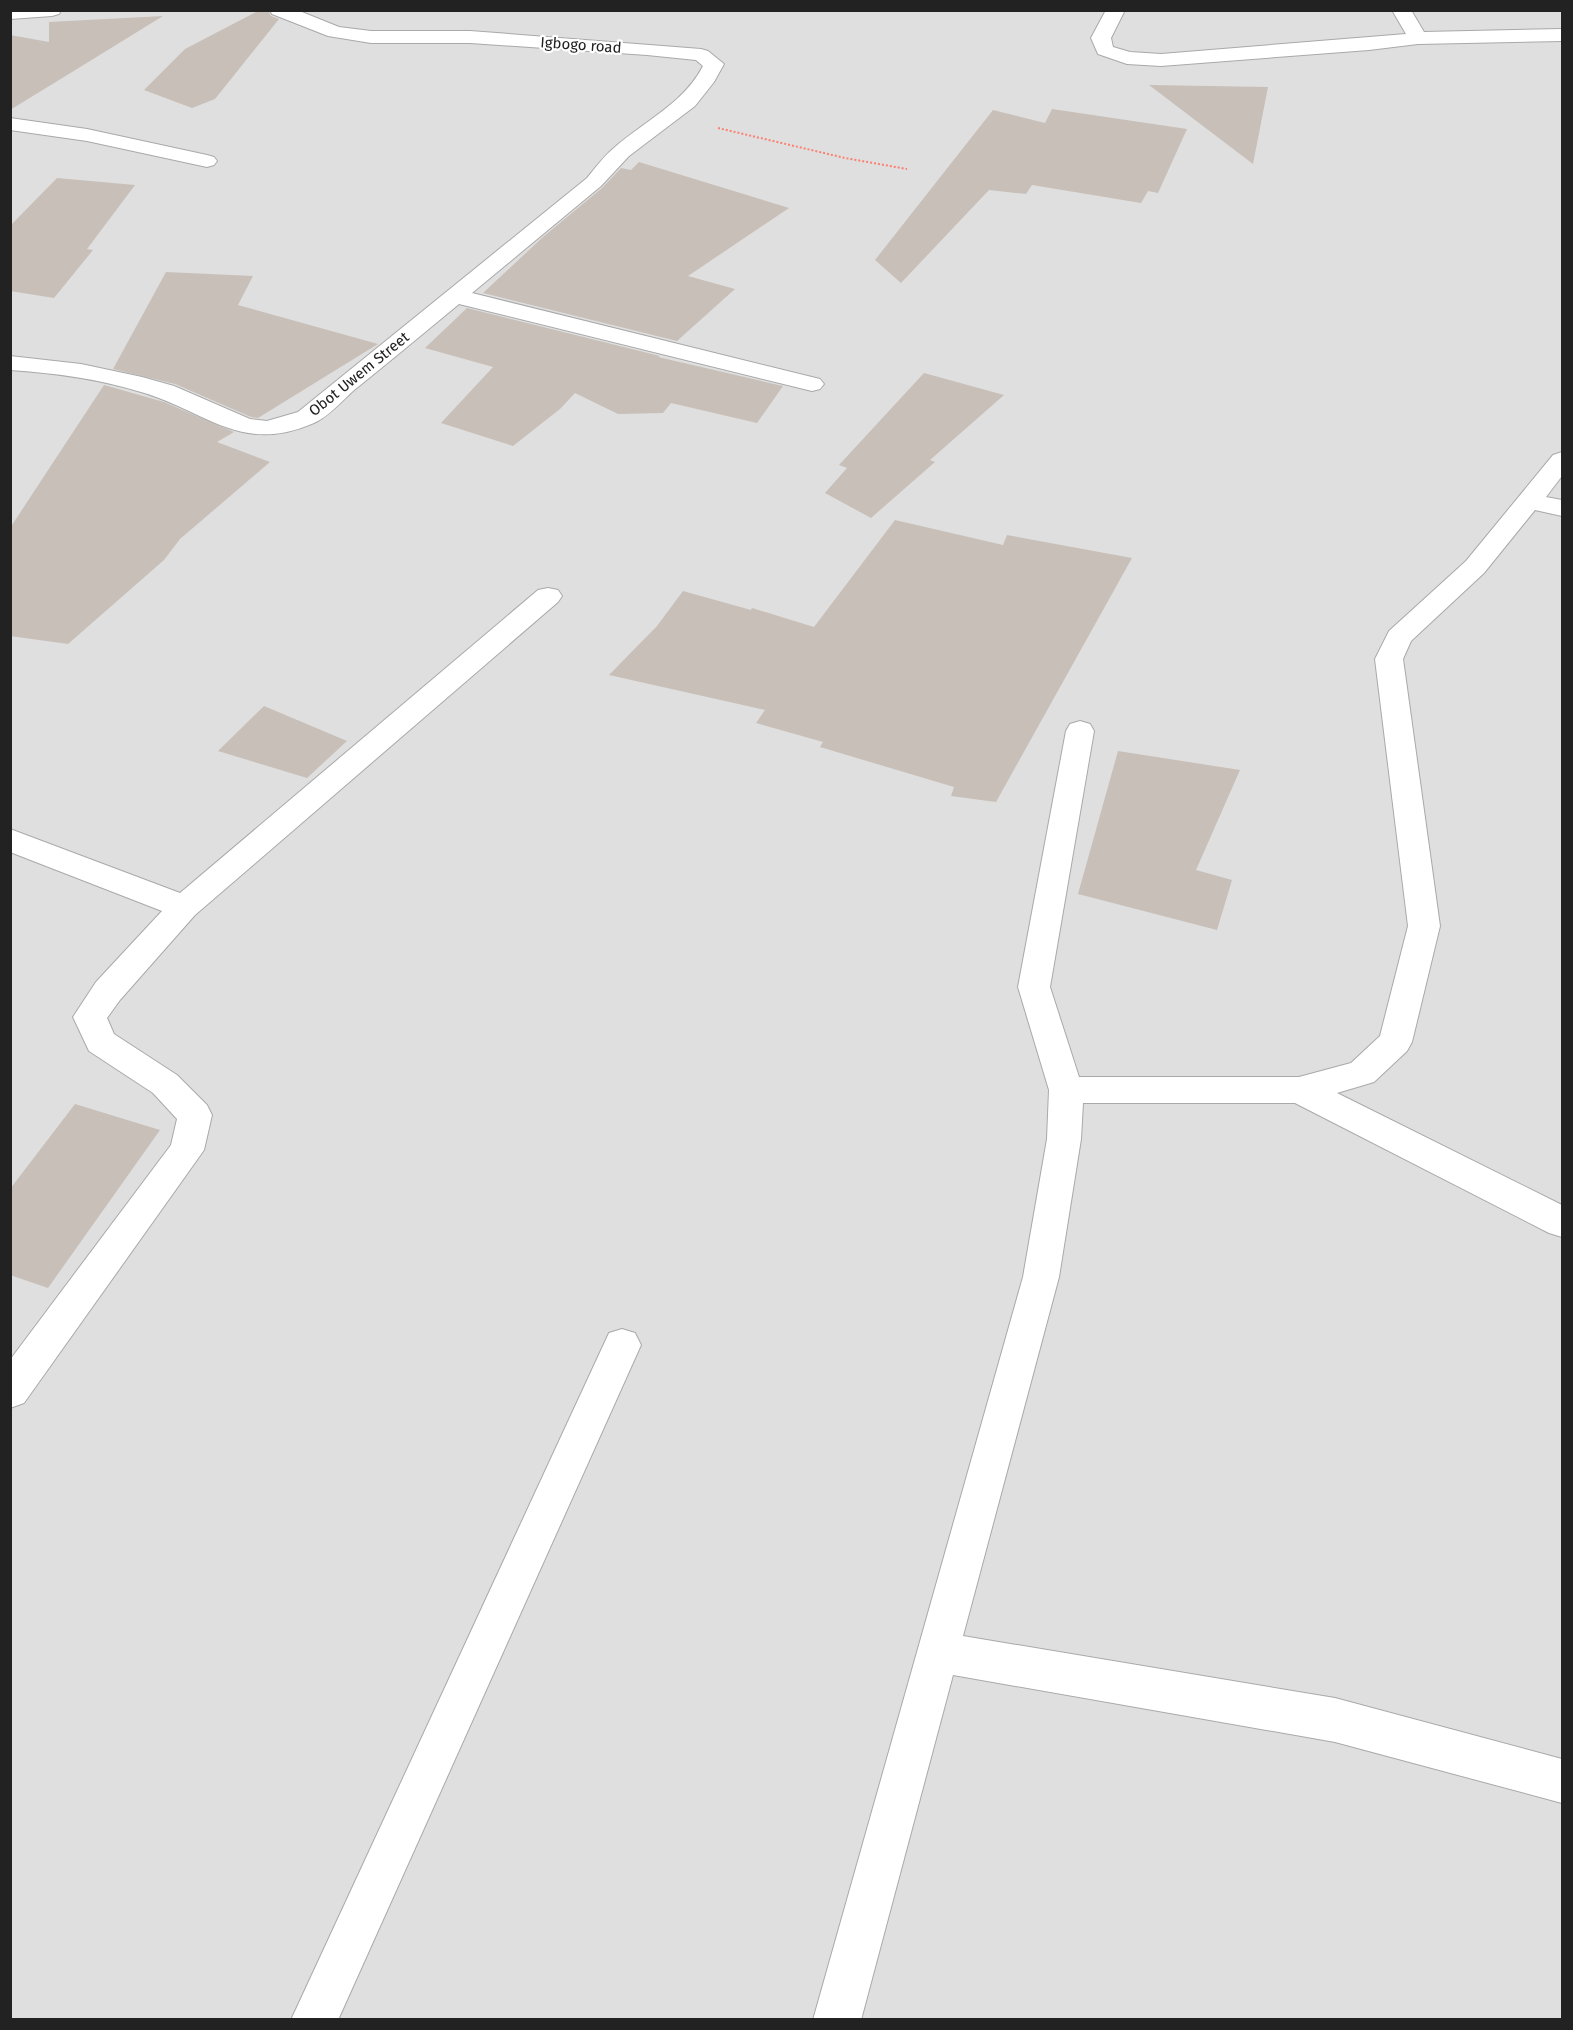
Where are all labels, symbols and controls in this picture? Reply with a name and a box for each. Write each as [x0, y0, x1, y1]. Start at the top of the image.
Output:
street label: Igbogo road [540, 33, 622, 57]
street label: Obot Uwem Street [305, 328, 413, 420]

